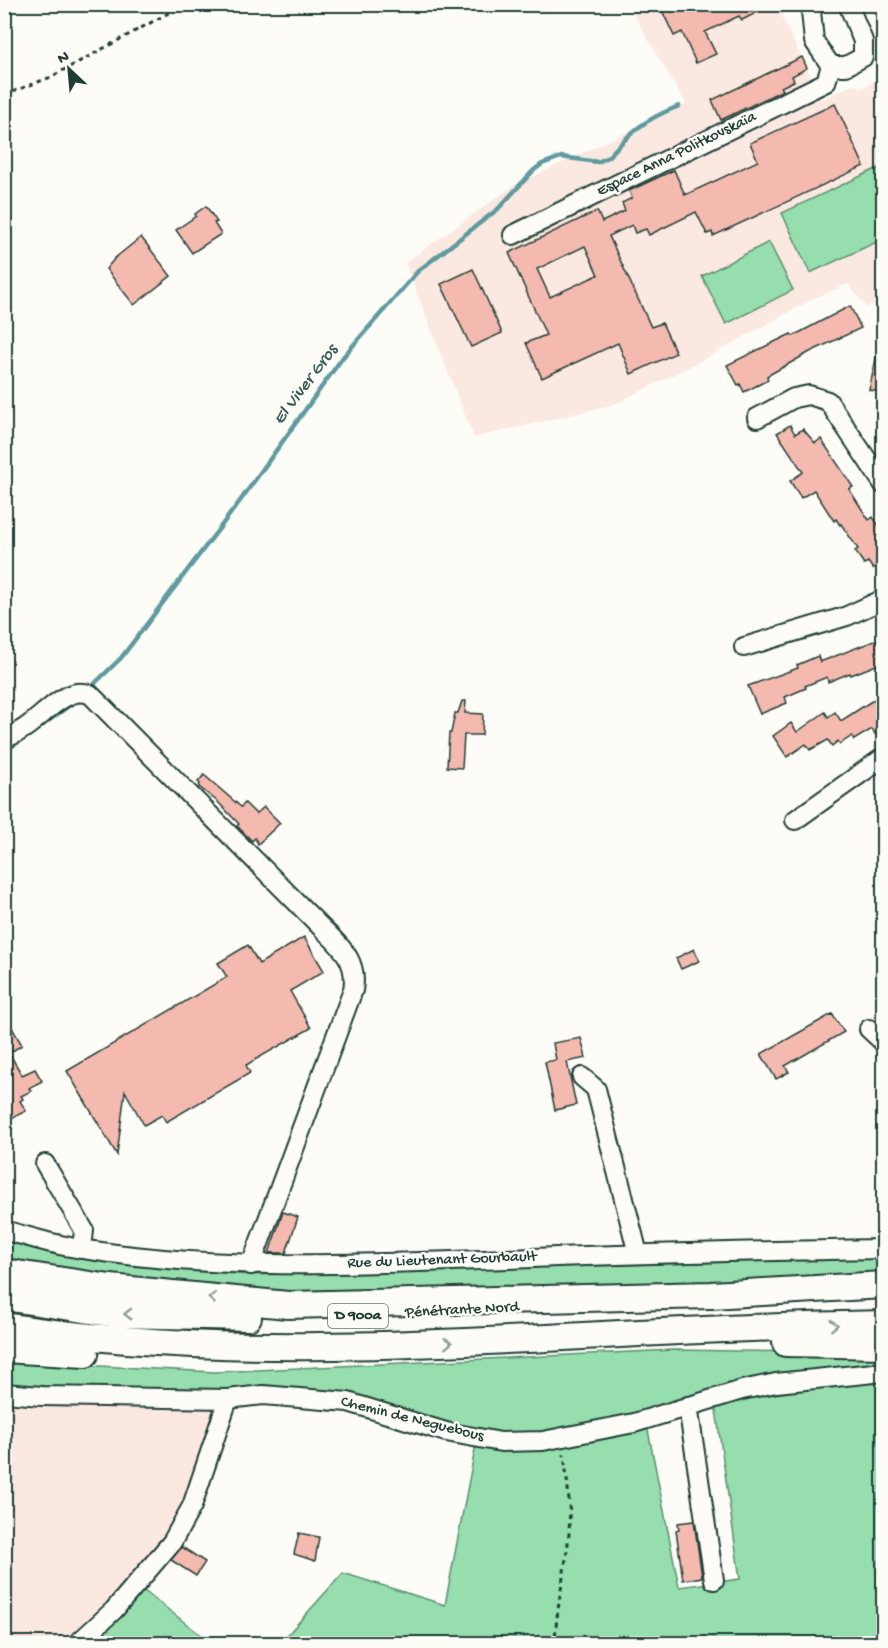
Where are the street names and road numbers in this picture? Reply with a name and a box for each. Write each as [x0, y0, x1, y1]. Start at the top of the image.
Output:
street label: Espace Anna Politkovskaïa [594, 108, 761, 202]
street label: Rue du Lieutenant Gourbault [347, 1248, 538, 1274]
street label: Pénétrante Nord [404, 1298, 521, 1324]
road number: D 900a [328, 1304, 388, 1328]
street label: Chemin de Neguebous [338, 1393, 487, 1447]

